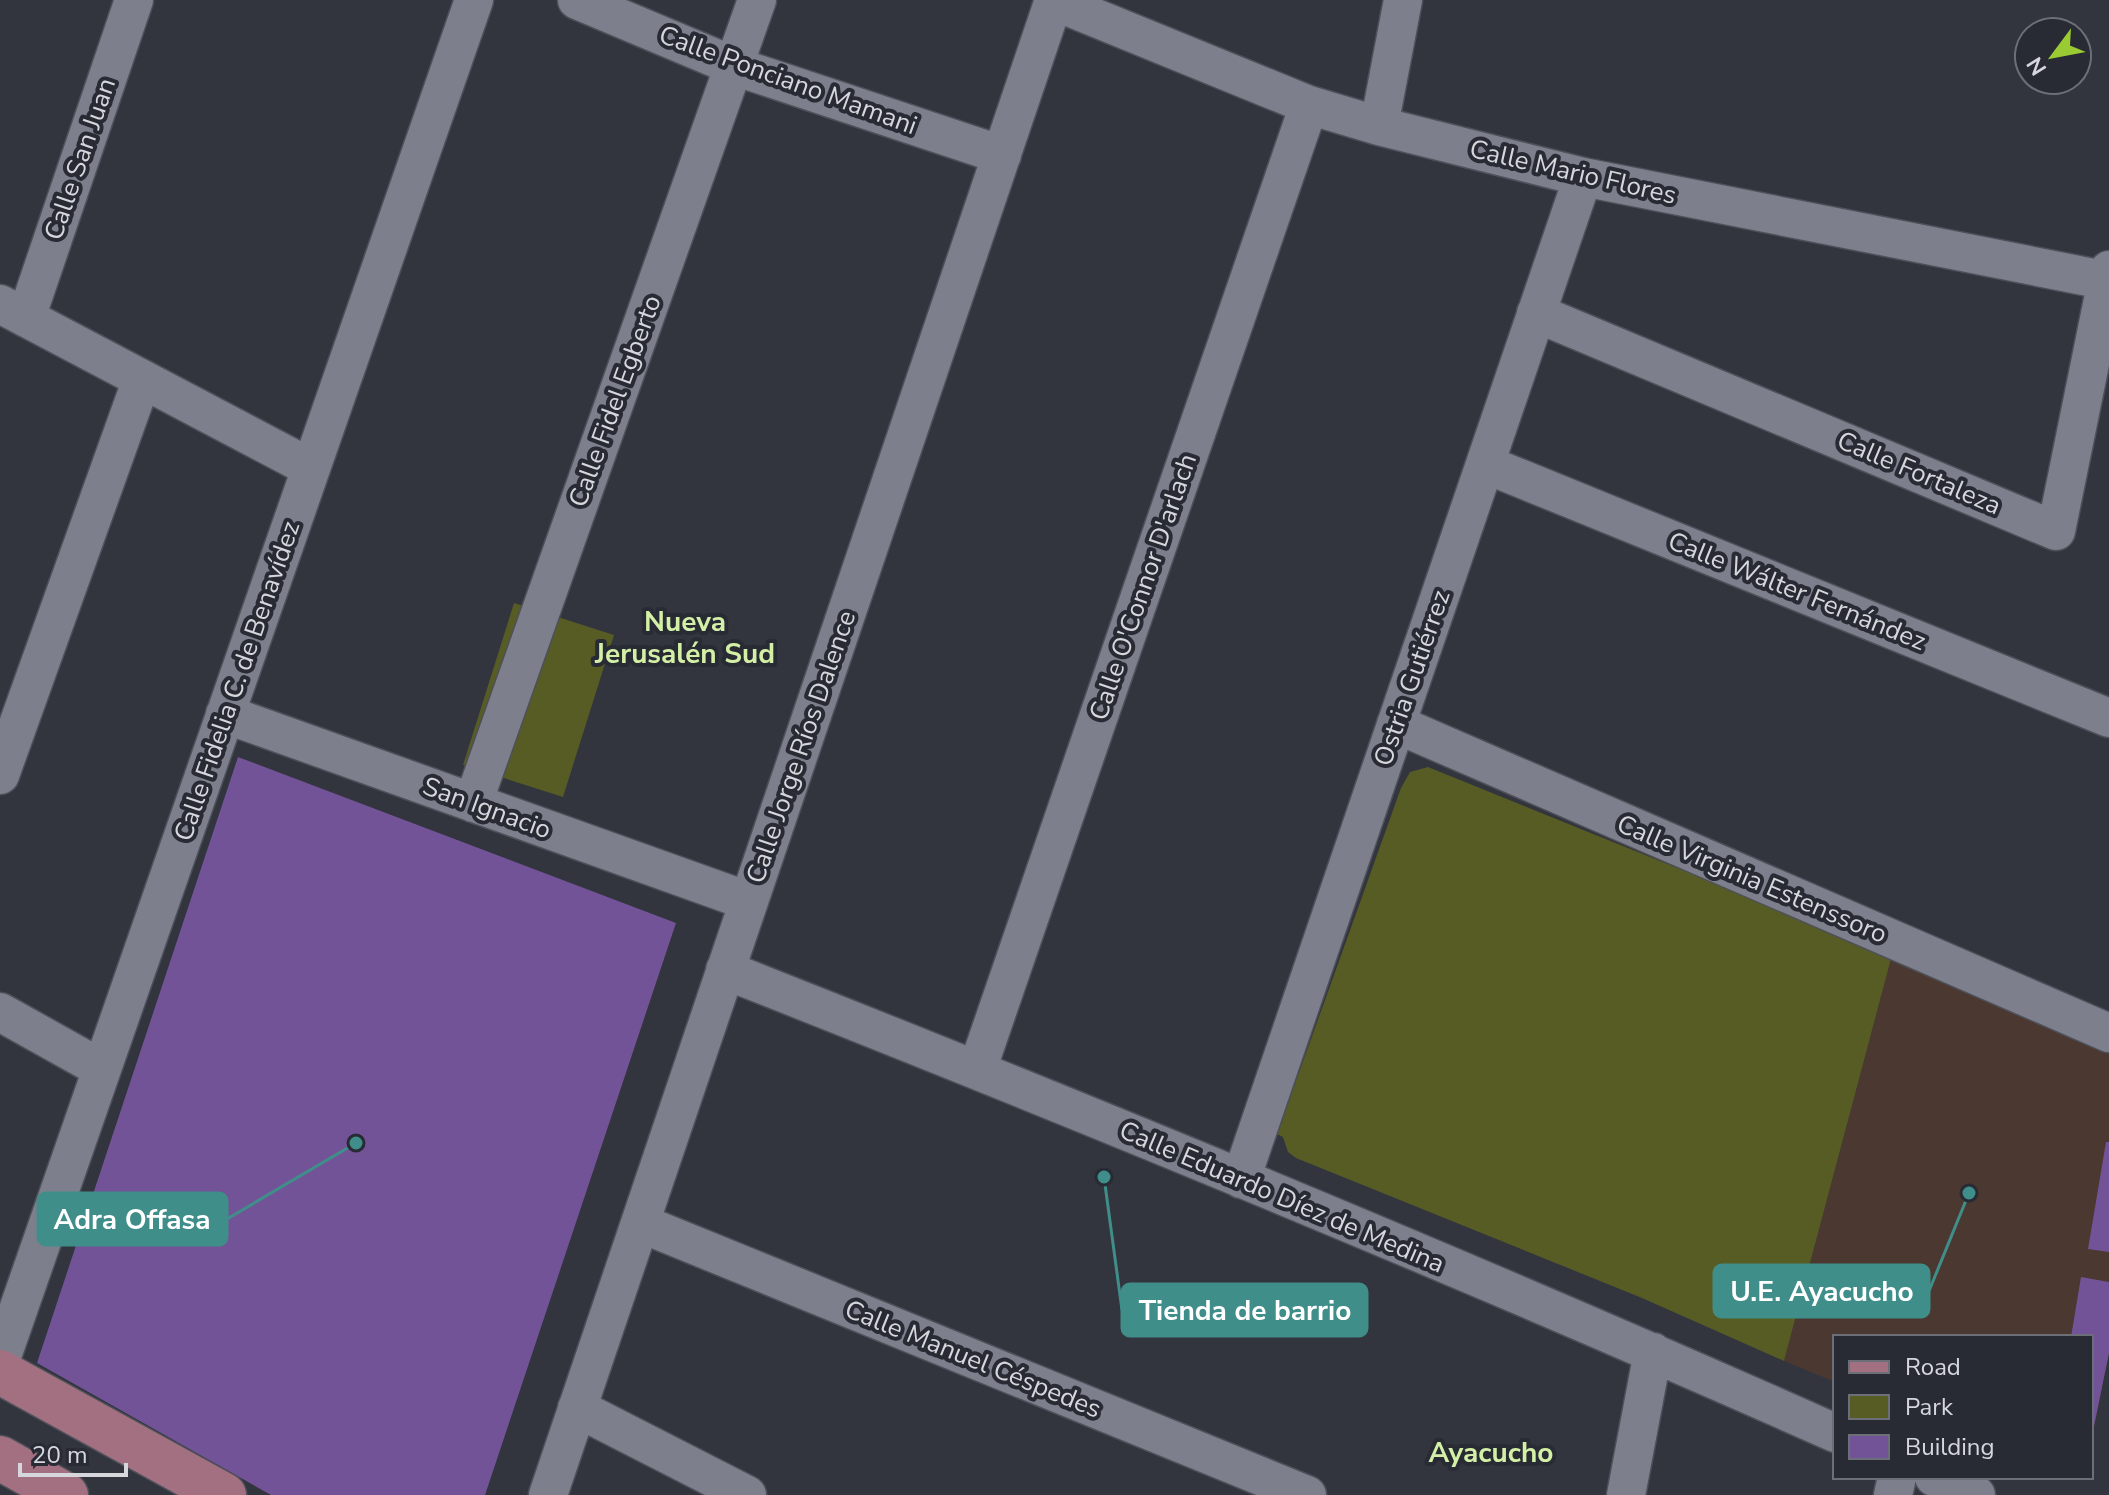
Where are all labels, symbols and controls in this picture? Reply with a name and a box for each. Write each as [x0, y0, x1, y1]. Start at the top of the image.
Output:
north arrow [2013, 16, 2093, 96]
street label: Calle Ponciano Mamani [654, 17, 922, 143]
text: N [2020, 51, 2054, 81]
street label: Calle San Juan [36, 73, 124, 245]
street label: Calle Mario Flores [1466, 131, 1680, 213]
street label: Calle Fidel Egberto [560, 290, 670, 512]
street label: Calle Fortaleza [1832, 423, 2006, 523]
street label: Calle O'Connor D'arlach [1081, 449, 1205, 725]
street label: Calle Fidelia C. de Benavídez [166, 516, 308, 846]
street label: Calle Wálter Fernández [1663, 523, 1931, 659]
street label: Ostria Gutiérrez [1366, 585, 1458, 771]
district label: Nueva Jerusalén Sud [594, 603, 775, 673]
street label: Calle Jorge Ríos Dalence [738, 606, 864, 888]
street label: San Ignacio [418, 769, 556, 847]
street label: Calle Virginia Estenssoro [1612, 806, 1892, 952]
street label: Calle Eduardo Díez de Medina [1114, 1113, 1450, 1281]
callout: Adra Offasa [38, 1193, 227, 1245]
text: Adra Offasa [53, 1201, 211, 1239]
callout: U.E. Ayacucho [1714, 1265, 1929, 1317]
text: U.E. Ayacucho [1730, 1273, 1914, 1311]
callout: Tienda de barrio [1122, 1284, 1367, 1336]
street label: Calle Manuel Céspedes [840, 1292, 1106, 1426]
text: Tienda de barrio [1139, 1292, 1351, 1330]
legend [1833, 1335, 2093, 1479]
text: Road [1905, 1351, 1961, 1383]
text: Park [1905, 1391, 1954, 1423]
scale bar [20, 1427, 126, 1477]
text: Building [1905, 1431, 1995, 1463]
district label: Ayacucho [1429, 1434, 1553, 1472]
text: 20 m [32, 1439, 88, 1471]

